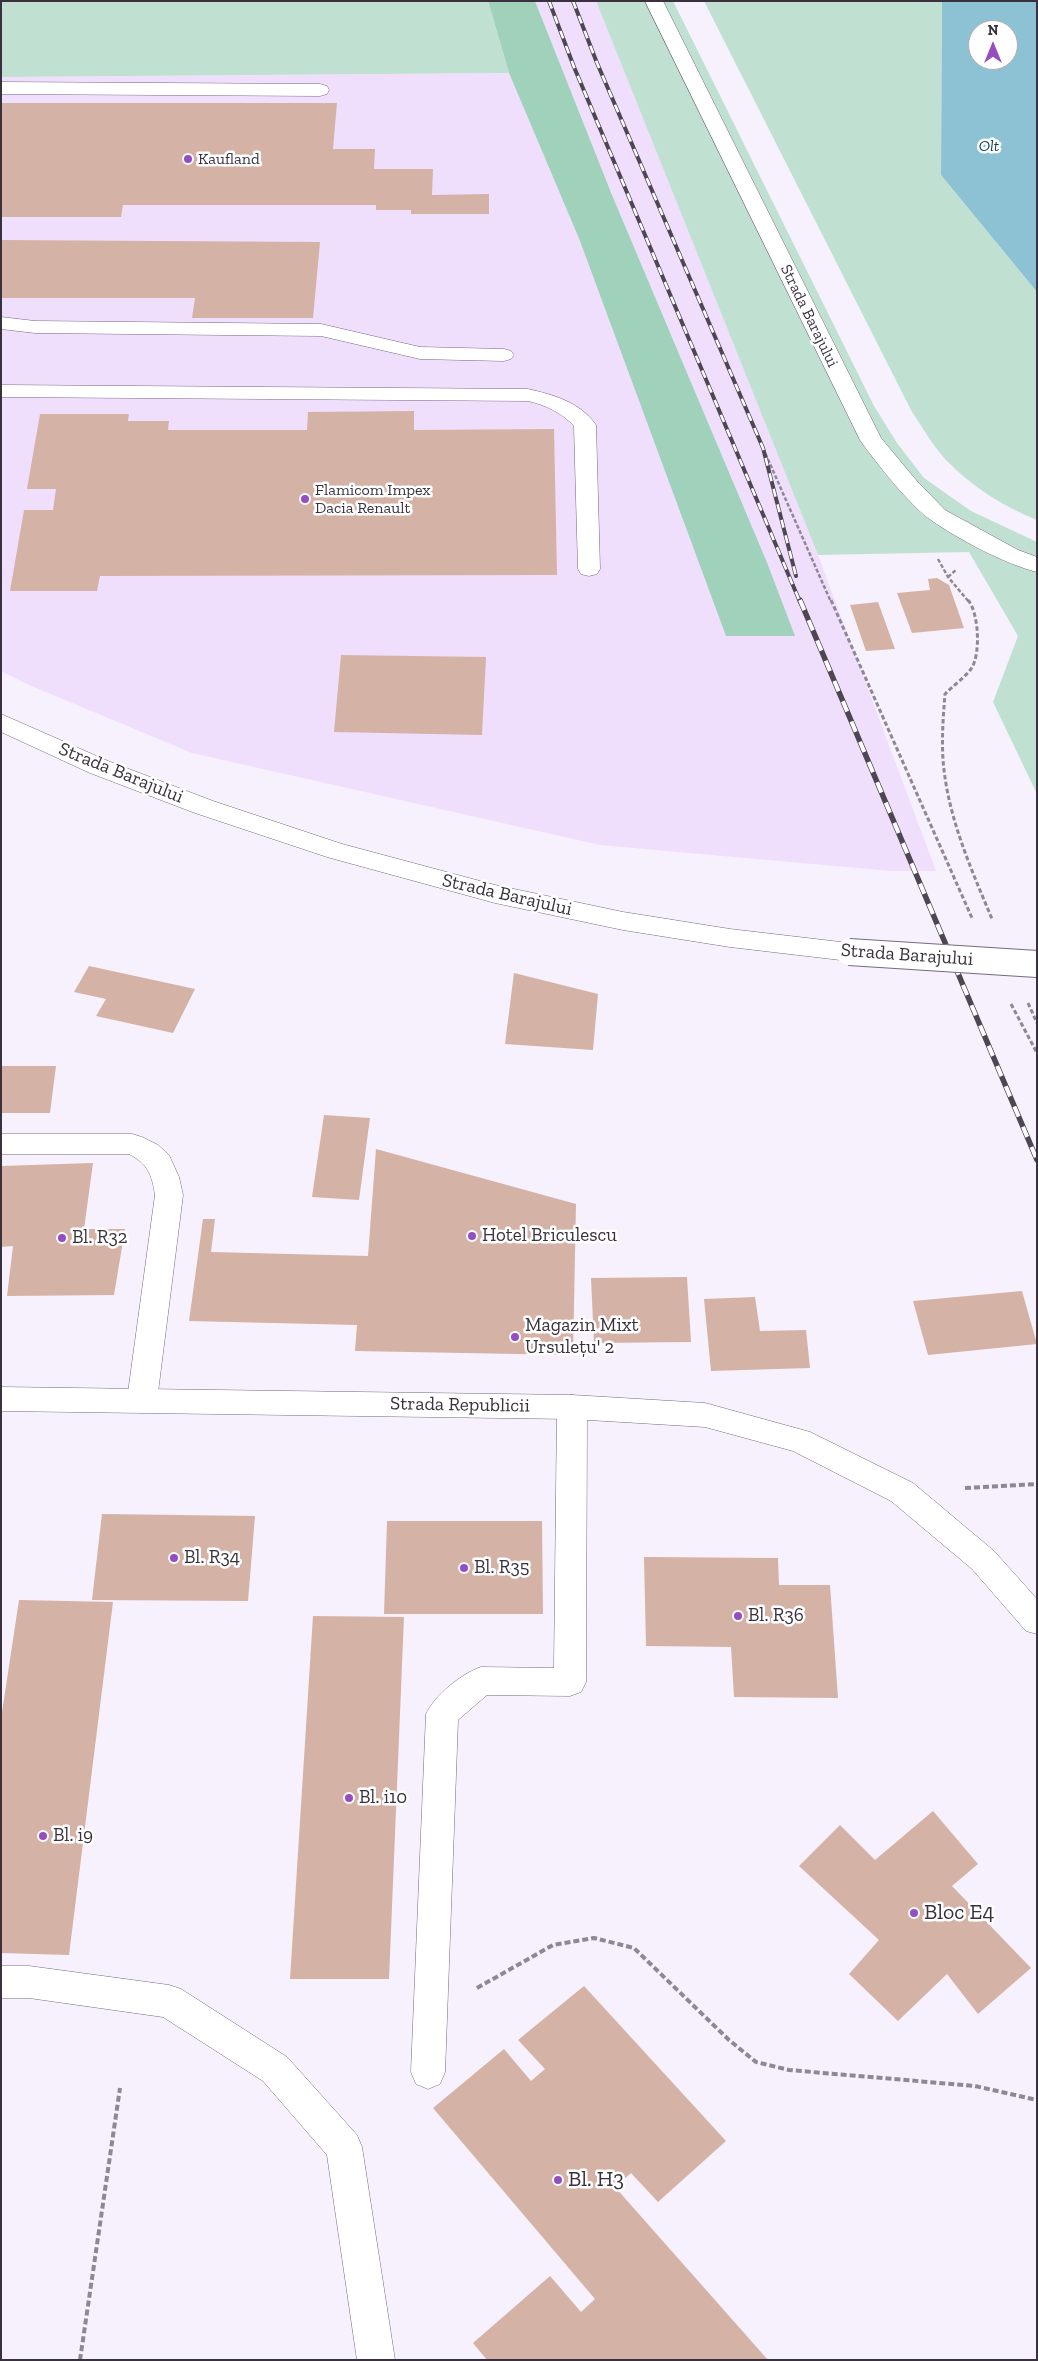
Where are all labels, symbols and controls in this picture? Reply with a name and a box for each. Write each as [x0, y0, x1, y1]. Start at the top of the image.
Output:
north arrow [968, 20, 1018, 70]
text: N [988, 22, 998, 39]
water label: Olt [979, 136, 999, 156]
place label: Kaufland [198, 149, 260, 169]
marker: Kaufland [182, 153, 194, 165]
street label: Strada Barajului [776, 262, 842, 370]
place label: Flamicom Impex Dacia Renault [315, 480, 431, 518]
marker: Flamicom Impex Dacia Renault [299, 493, 311, 505]
street label: Strada Barajului [55, 738, 187, 808]
street label: Strada Barajului [440, 869, 574, 921]
street label: Strada Barajului [840, 939, 974, 971]
place label: Hotel Briculescu [482, 1225, 617, 1247]
place label: Bl. R32 [72, 1227, 128, 1249]
marker: Hotel Briculescu [466, 1230, 478, 1242]
marker: Bl. R32 [56, 1232, 68, 1244]
place label: Magazin Mixt Ursulețu' 2 [525, 1315, 639, 1359]
marker: Magazin Mixt Ursulețu' 2 [509, 1331, 521, 1343]
street label: Strada Republicii [390, 1392, 530, 1418]
place label: Bl. R34 [184, 1547, 240, 1569]
marker: Bl. R34 [168, 1552, 180, 1564]
place label: Bl. R35 [474, 1557, 529, 1579]
marker: Bl. R35 [458, 1562, 470, 1574]
place label: Bl. R36 [748, 1605, 804, 1627]
marker: Bl. R36 [732, 1610, 744, 1622]
place label: Bl. i10 [359, 1787, 407, 1809]
marker: Bl. i10 [343, 1792, 355, 1804]
place label: Bl. i9 [53, 1825, 93, 1847]
marker: Bl. i9 [37, 1830, 49, 1842]
place label: Bloc E4 [924, 1900, 994, 1926]
marker: Bloc E4 [908, 1907, 920, 1919]
place label: Bl. H3 [568, 2167, 624, 2193]
marker: Bl. H3 [552, 2174, 564, 2186]

